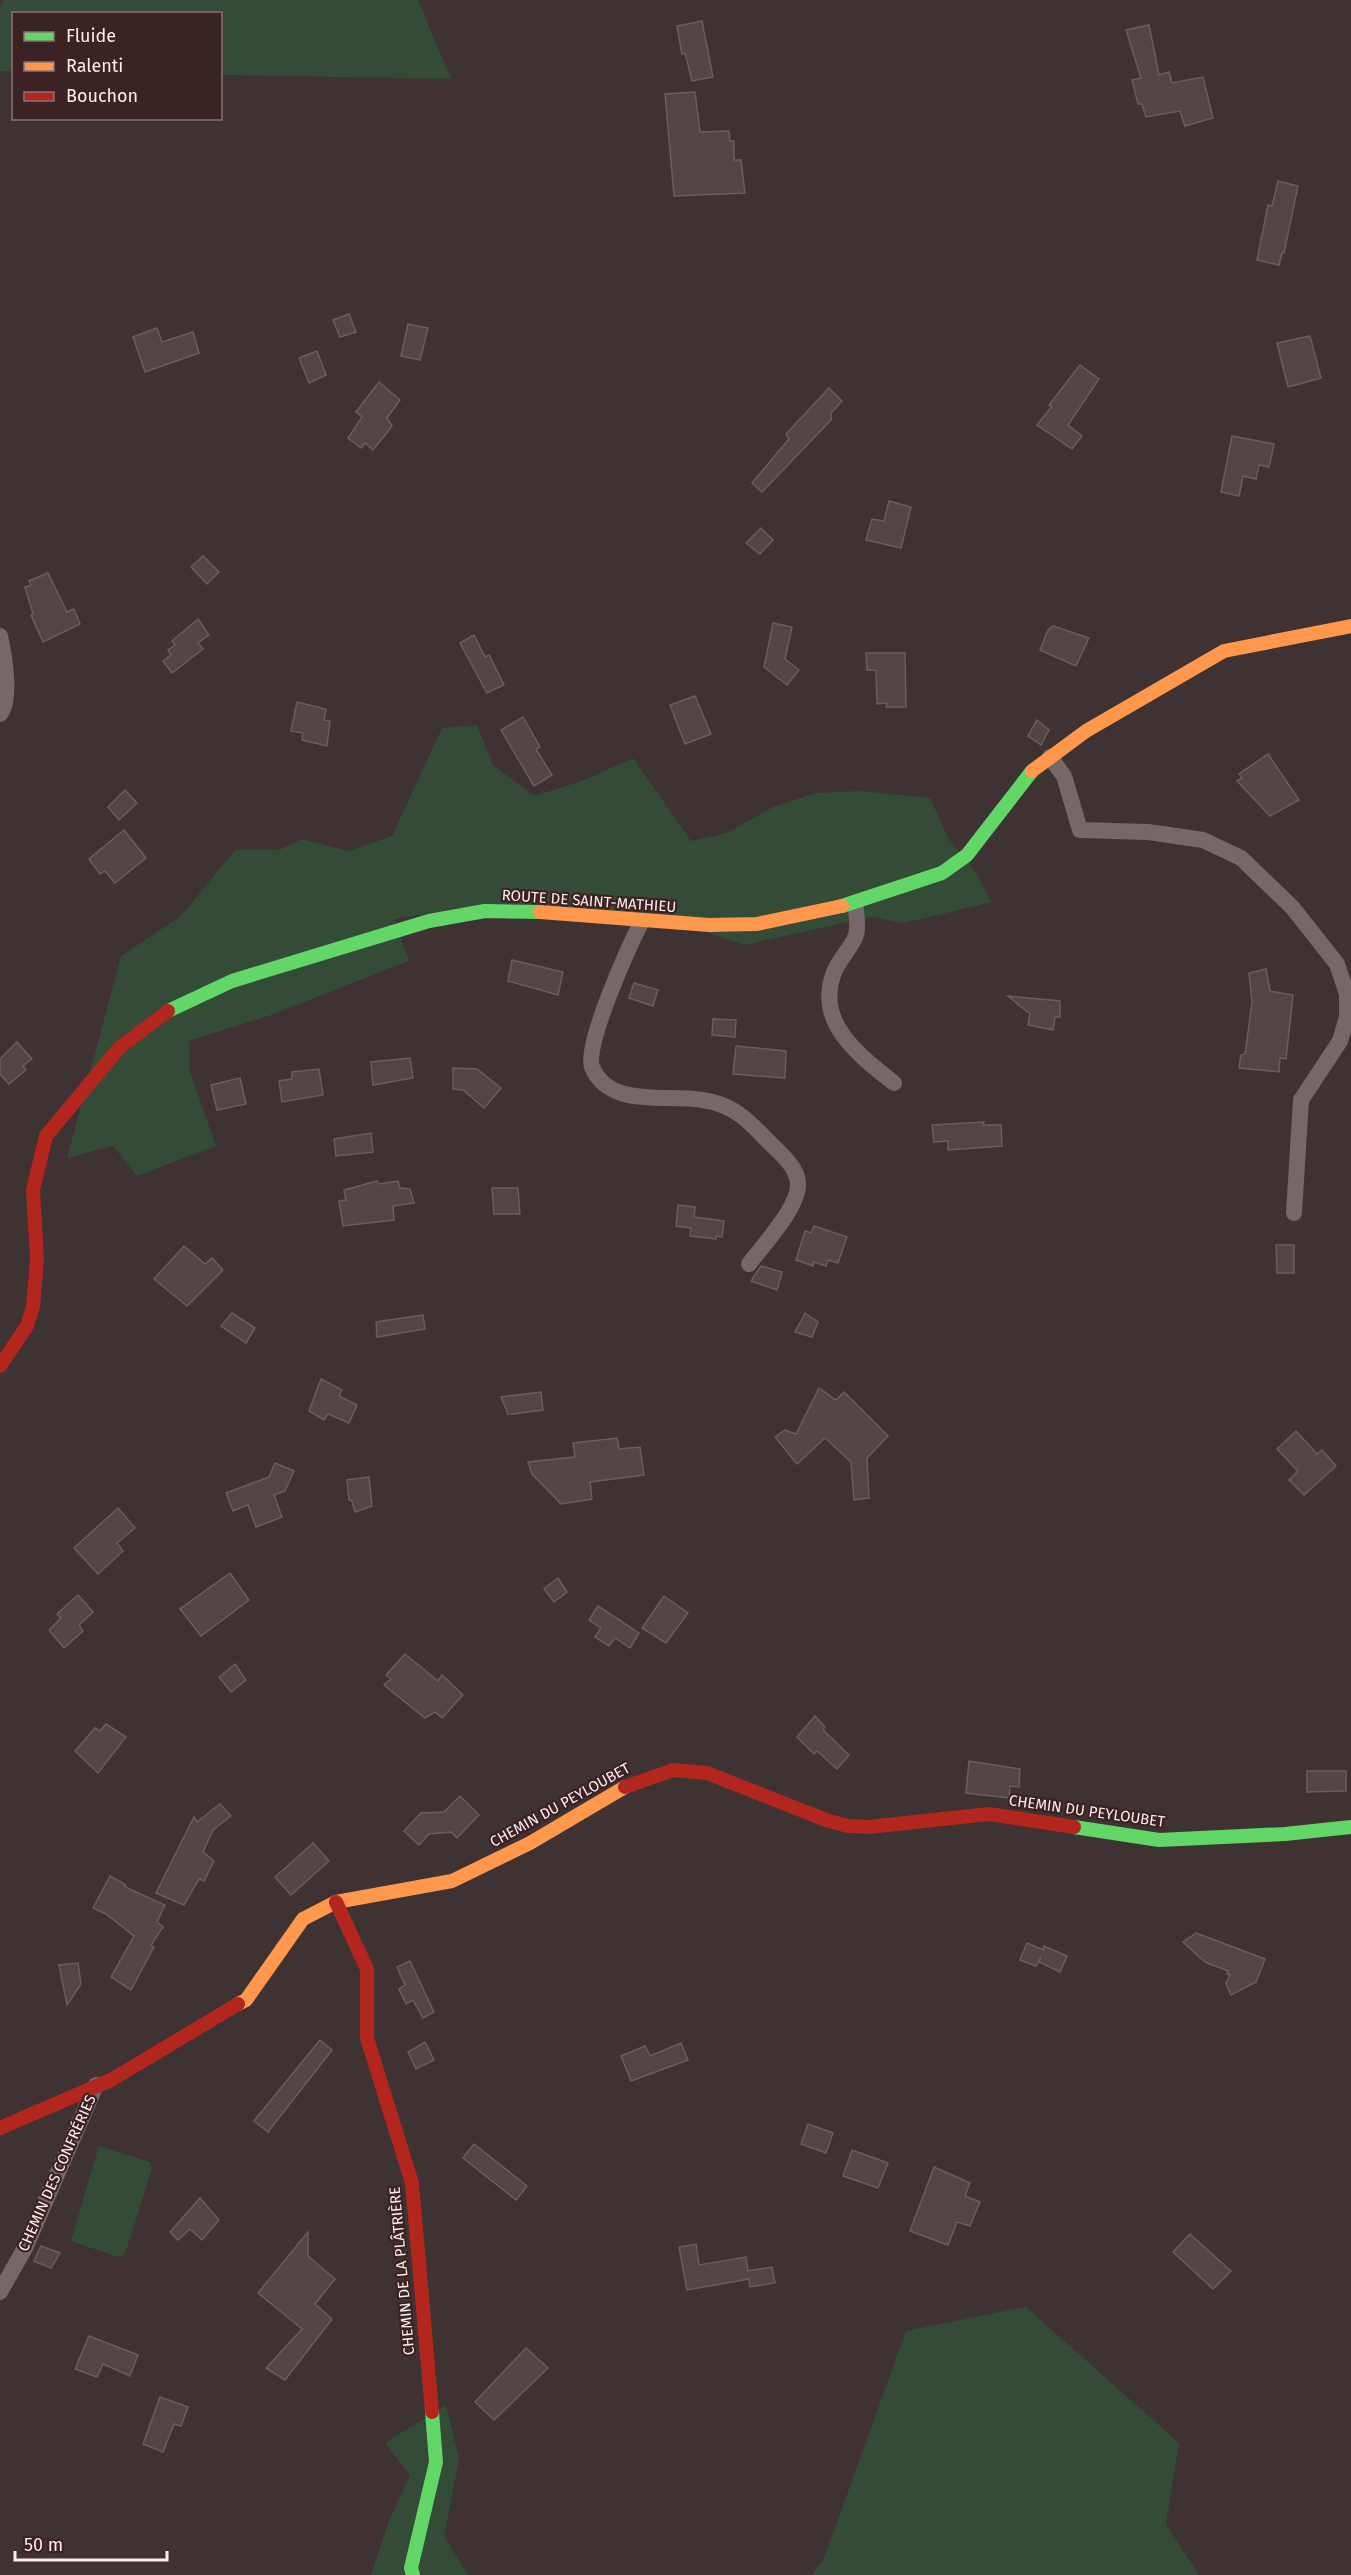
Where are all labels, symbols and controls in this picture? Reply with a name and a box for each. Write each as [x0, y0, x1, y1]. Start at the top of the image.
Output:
legend [12, 12, 222, 120]
text: Fluide [66, 25, 116, 47]
text: Ralenti [66, 55, 123, 77]
text: Bouchon [66, 85, 138, 107]
street label: ROUTE DE SAINT-MATHIEU [501, 886, 677, 916]
street label: CHEMIN DU PEYLOUBET [487, 1759, 633, 1851]
street label: CHEMIN DU PEYLOUBET [1008, 1791, 1166, 1831]
street label: CHEMIN DES CONFRÉRIES [14, 2092, 100, 2254]
street label: CHEMIN DE LA PLÂTRIÈRE [386, 2186, 418, 2356]
scale bar [15, 2524, 166, 2562]
text: 50 m [24, 2534, 63, 2556]

